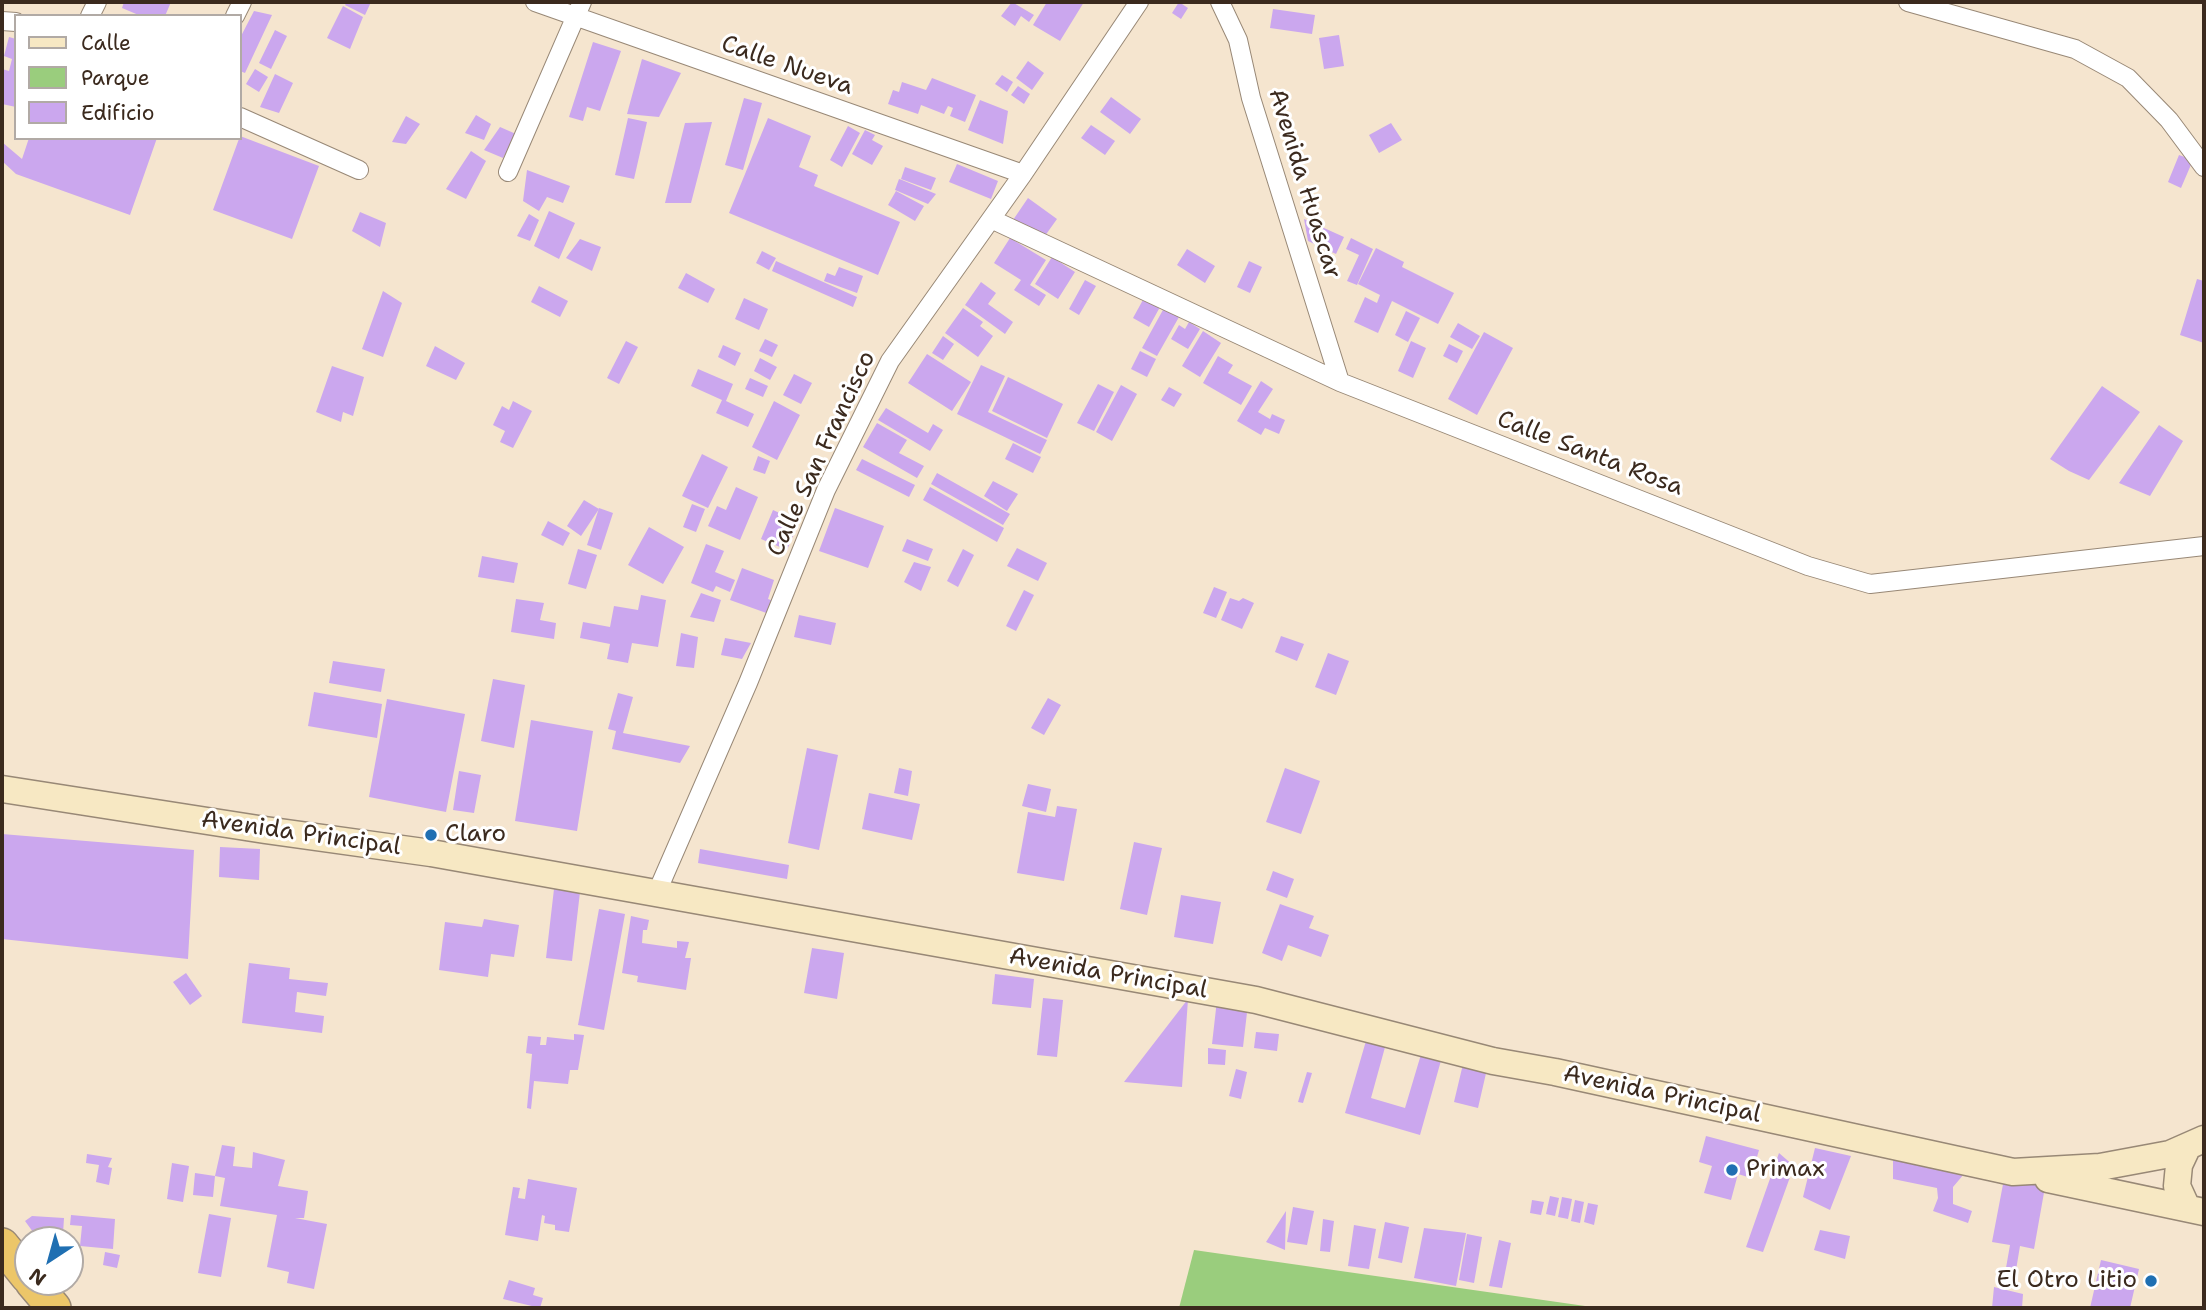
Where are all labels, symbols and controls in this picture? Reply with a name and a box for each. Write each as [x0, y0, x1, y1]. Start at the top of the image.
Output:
legend [14, 14, 242, 140]
text: Calle [81, 29, 131, 57]
street label: Calle Nueva [717, 30, 857, 102]
text: Parque [81, 64, 150, 92]
street label: Avenida Huascar [1261, 85, 1347, 283]
text: Edificio [81, 99, 154, 127]
street label: Calle San Francisco [762, 347, 882, 561]
street label: Calle Santa Rosa [1493, 405, 1687, 503]
street label: Avenida Principal [199, 806, 403, 862]
place label: Claro [445, 821, 506, 849]
marker: Claro [423, 827, 439, 843]
street label: Avenida Principal [1007, 942, 1209, 1006]
street label: Avenida Principal [1561, 1060, 1763, 1130]
place label: Primax [1746, 1156, 1825, 1184]
marker: Primax [1724, 1162, 1740, 1178]
north arrow [14, 1226, 84, 1296]
text: N [24, 1262, 51, 1291]
place label: El Otro Litio [1997, 1267, 2137, 1295]
marker: El Otro Litio [2143, 1273, 2159, 1289]

